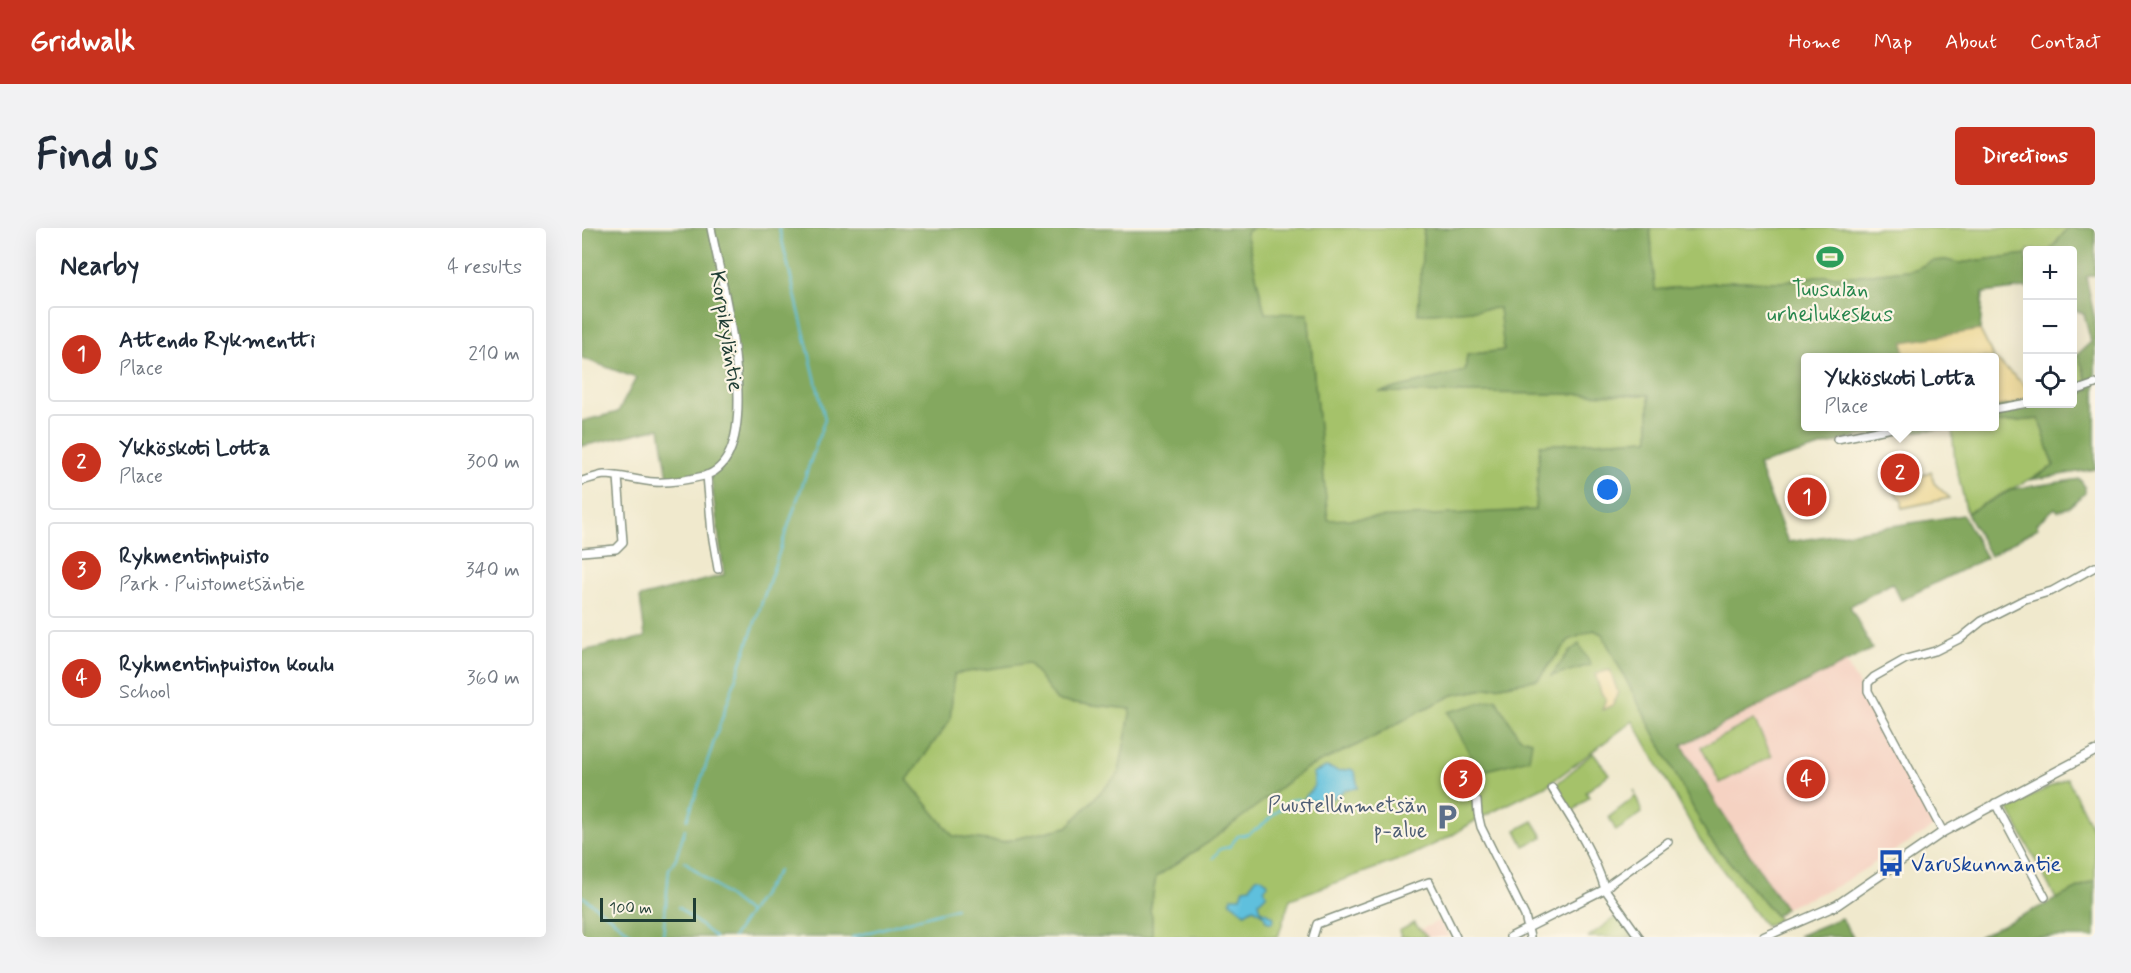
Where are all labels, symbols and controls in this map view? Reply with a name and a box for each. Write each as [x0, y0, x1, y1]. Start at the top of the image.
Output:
text: Gridwalk [30, 24, 135, 61]
text: Home [1789, 28, 1841, 56]
text: Map [1874, 28, 1912, 56]
text: About [1945, 28, 1997, 56]
text: Contact [2030, 28, 2101, 56]
button: Directions [1955, 127, 2095, 185]
text: Find us [36, 129, 158, 184]
sports icon: Tuusulan urheilukeskus [1815, 242, 1845, 272]
map controls [2023, 246, 2077, 408]
button: + [2023, 246, 2077, 300]
text: Nearby [60, 250, 139, 284]
text: 4 results [447, 254, 522, 281]
street label: Korpikyläntie [703, 269, 749, 394]
place label: Tuusulan urheilukeskus [1767, 276, 1893, 329]
button: − [2023, 300, 2077, 354]
text: Attendo Rykmentti [119, 327, 315, 355]
text: 1 [77, 341, 86, 368]
text: 210 m [468, 341, 520, 368]
popup [1801, 353, 1999, 431]
button: locate [2023, 354, 2077, 408]
text: Place [119, 355, 163, 382]
text: Ykköskoti Lotta [1824, 365, 1976, 393]
text: Place [1824, 393, 1868, 420]
text: Ykköskoti Lotta [119, 435, 270, 463]
text: 2 [77, 449, 86, 476]
text: 300 m [466, 449, 520, 476]
pin: 2 [1880, 450, 1920, 496]
text: Place [119, 463, 163, 490]
pin: 1 [1788, 474, 1826, 520]
your location [1593, 475, 1622, 504]
text: Rykmentinpuisto [119, 543, 269, 571]
text: 3 [77, 557, 86, 584]
text: 340 m [465, 557, 520, 584]
text: Park · Puistometsäntie [119, 571, 305, 598]
text: Rykmentinpuiston koulu [119, 651, 334, 679]
text: 4 [76, 665, 87, 692]
text: 360 m [467, 665, 520, 692]
text: School [119, 679, 171, 706]
pin: 3 [1444, 756, 1482, 802]
pin: 4 [1786, 756, 1826, 802]
place label: Puustellinmetsän p-alue [1268, 792, 1427, 845]
parking icon: Puustellinmetsän p-alue [1432, 802, 1462, 832]
bus stop icon: Varuskunnantie [1876, 848, 1906, 878]
place label: Varuskunnantie [1911, 851, 2061, 879]
scale bar [600, 895, 696, 922]
text: 100 m [609, 898, 652, 919]

